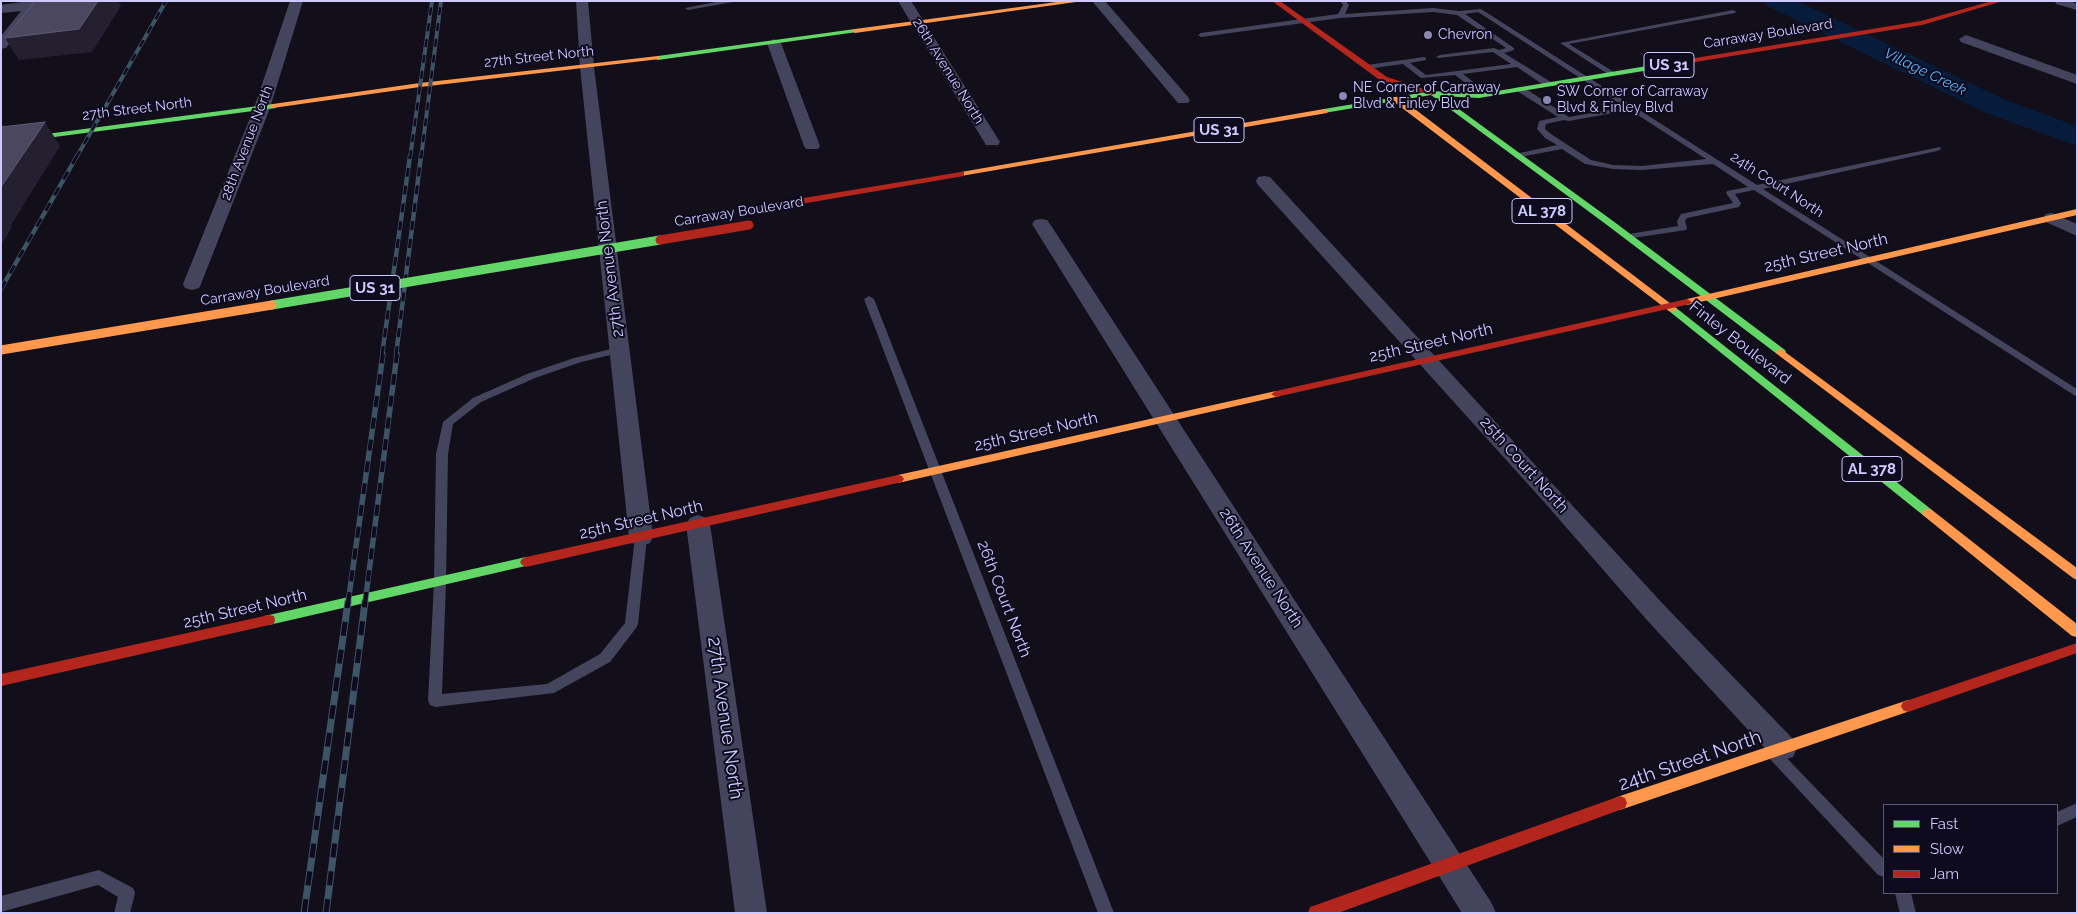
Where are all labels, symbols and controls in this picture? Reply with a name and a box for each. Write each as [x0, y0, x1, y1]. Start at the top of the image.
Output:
street label: 26th Avenue North [909, 15, 987, 127]
street label: Carraway Boulevard [1702, 16, 1834, 52]
place label: Chevron [1438, 27, 1492, 43]
marker: Chevron [1422, 29, 1434, 41]
street label: 27th Street North [483, 43, 595, 71]
water label: Village Creek [1881, 44, 1969, 100]
road number: US 31 [1644, 52, 1694, 78]
place label: NE Corner of Carraway Blvd & Finley Blvd [1353, 80, 1501, 112]
street label: 28th Avenue North [217, 83, 277, 203]
place label: SW Corner of Carraway Blvd & Finley Blvd [1557, 84, 1708, 116]
marker: NE Corner of Carraway Blvd & Finley Blvd [1337, 90, 1349, 102]
street label: 27th Street North [81, 94, 193, 124]
marker: SW Corner of Carraway Blvd & Finley Blvd [1541, 94, 1553, 106]
road number: US 31 [1194, 118, 1244, 142]
street label: 24th Court North [1727, 149, 1827, 221]
street label: Carraway Boulevard [673, 194, 805, 230]
road number: AL 378 [1512, 198, 1572, 224]
street label: 27th Avenue North [592, 199, 628, 339]
street label: 25th Street North [1762, 229, 1890, 277]
street label: Carraway Boulevard [199, 273, 331, 309]
road number: US 31 [350, 276, 400, 300]
street label: Finley Boulevard [1685, 297, 1795, 389]
street label: 25th Street North [1367, 319, 1495, 367]
street label: 25th Street North [972, 408, 1100, 456]
street label: 25th Court North [1476, 413, 1572, 517]
road number: AL 378 [1842, 456, 1902, 482]
street label: 25th Street North [577, 496, 705, 544]
street label: 26th Avenue North [1215, 504, 1307, 632]
street label: 26th Court North [973, 538, 1035, 660]
street label: 25th Street North [181, 585, 309, 633]
street label: 27th Avenue North [702, 635, 748, 801]
street label: 24th Street North [1615, 726, 1765, 796]
legend [1883, 804, 2058, 894]
text: Fast [1930, 815, 1958, 833]
text: Slow [1930, 840, 1964, 858]
text: Jam [1930, 865, 1959, 883]

